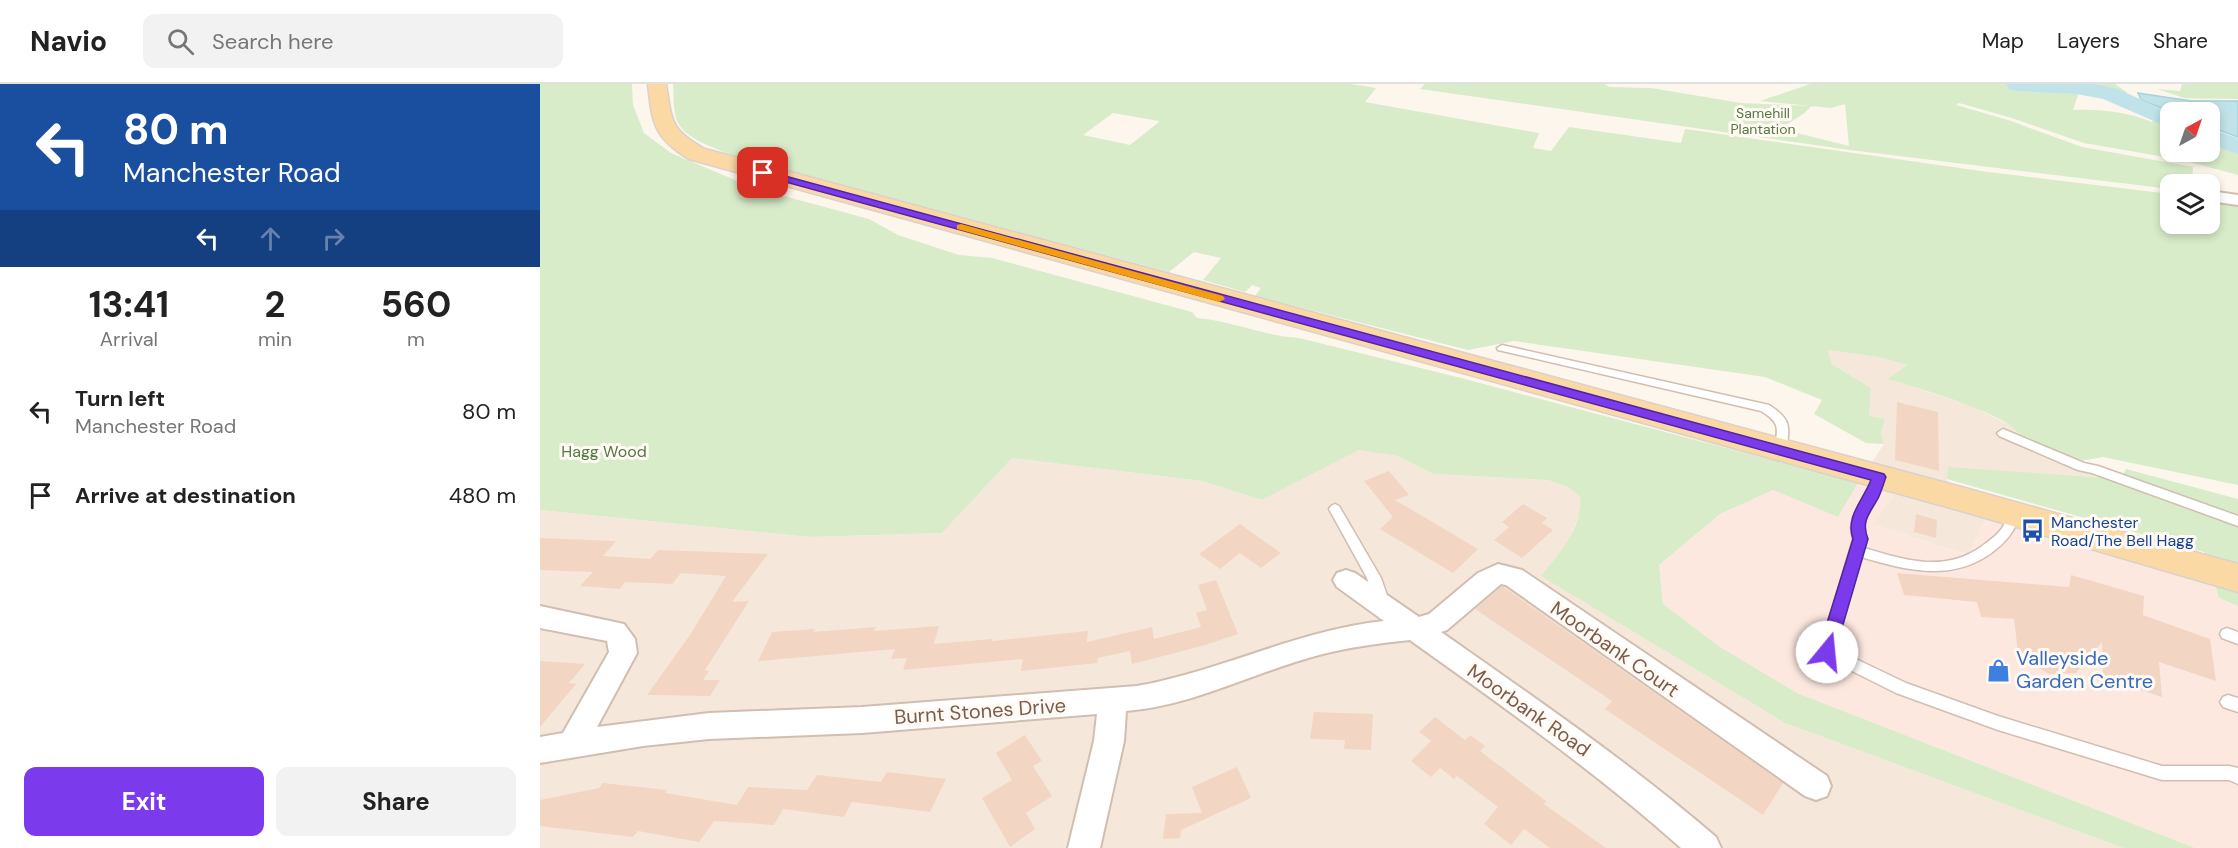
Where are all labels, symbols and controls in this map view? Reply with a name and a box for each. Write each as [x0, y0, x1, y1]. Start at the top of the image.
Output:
search box [143, 14, 563, 68]
text: Navio [30, 23, 107, 60]
icon: search [164, 25, 197, 58]
text: Search here [212, 27, 333, 56]
text: Map [1982, 27, 2024, 55]
text: Layers [2057, 27, 2120, 55]
text: Share [2153, 27, 2208, 55]
text: 80 m [123, 102, 229, 157]
north arrow [2160, 102, 2220, 162]
map controls [2160, 102, 2220, 234]
park label: Samehill Plantation [1731, 104, 1796, 138]
icon: left [24, 108, 102, 186]
pin [737, 147, 788, 198]
text: Manchester Road [123, 155, 341, 190]
icon: arrive [746, 156, 779, 189]
button: layers [2160, 174, 2220, 234]
icon: left [191, 222, 224, 255]
icon: ahead [254, 222, 287, 255]
icon: right [317, 222, 350, 255]
text: 13:41 [89, 281, 169, 328]
text: 2 [265, 281, 285, 328]
text: 560 [381, 281, 451, 328]
text: Arrival [100, 326, 158, 352]
text: min [258, 326, 292, 352]
text: m [407, 326, 425, 352]
text: Turn left [75, 384, 165, 413]
icon: left [24, 395, 57, 428]
text: 80 m [462, 397, 516, 426]
text: Manchester Road [75, 413, 236, 439]
park label: Hagg Wood [561, 441, 647, 462]
icon: arrive [24, 479, 57, 512]
text: Arrive at destination [75, 481, 296, 510]
text: 480 m [449, 481, 516, 510]
place label: Manchester Road/The Bell Hagg [2051, 512, 2194, 551]
bus stop icon: Manchester Road/The Bell Hagg [2020, 518, 2046, 544]
street label: Moorbank Court [1546, 595, 1684, 703]
position arrow [1795, 620, 1859, 684]
place label: Valleyside Garden Centre [2016, 645, 2153, 694]
shop icon: Valleyside Garden Centre [1985, 657, 2011, 683]
street label: Moorbank Road [1462, 658, 1596, 762]
street label: Burnt Stones Drive [893, 692, 1067, 730]
button: Exit [24, 767, 264, 836]
button: Share [276, 767, 516, 836]

